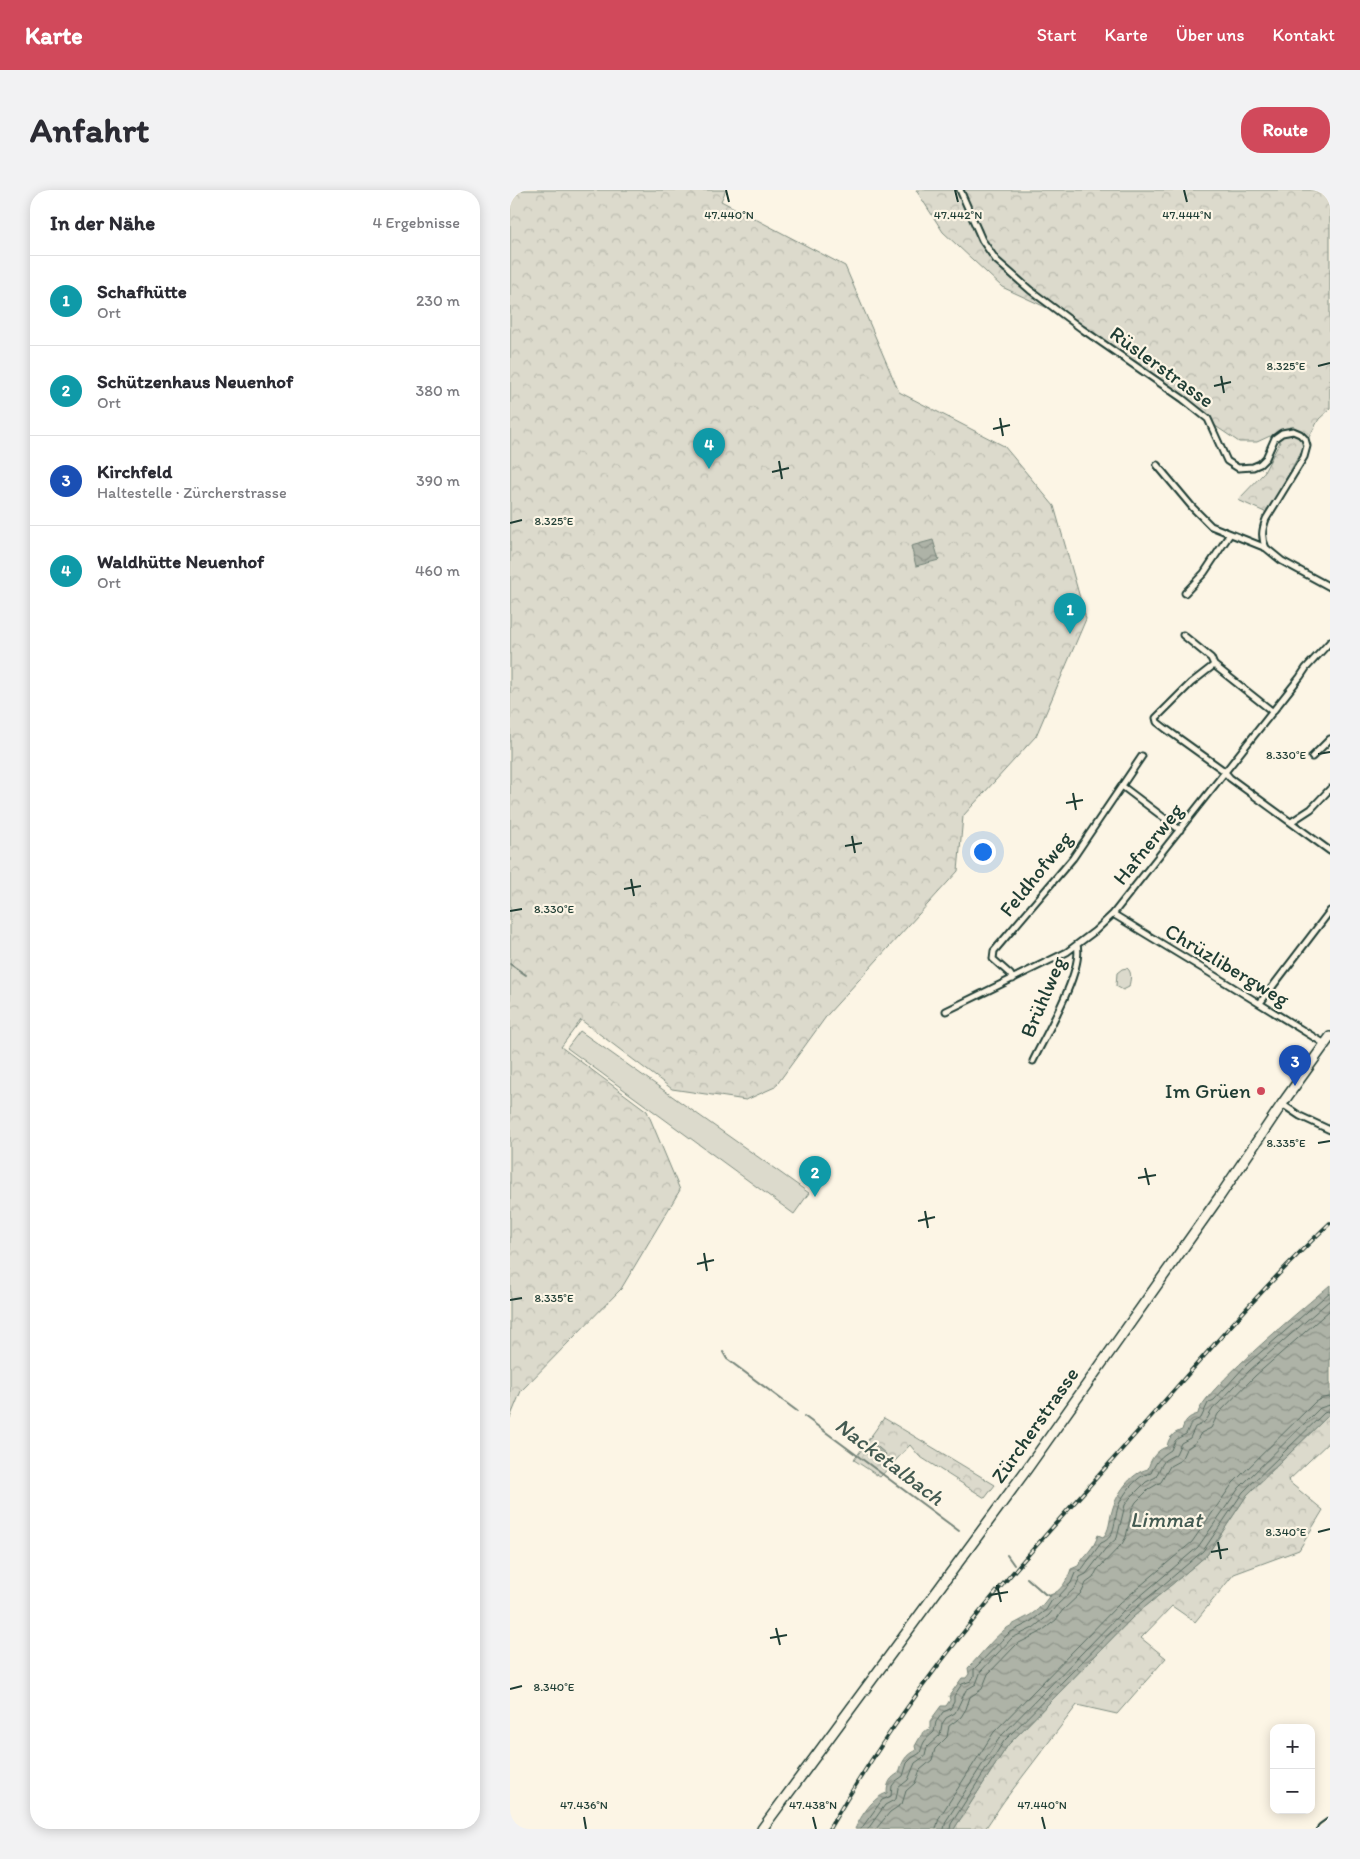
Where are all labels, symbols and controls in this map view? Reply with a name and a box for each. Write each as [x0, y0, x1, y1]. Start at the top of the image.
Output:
text: Karte [25, 21, 83, 50]
text: Start [1037, 24, 1076, 46]
text: Karte [1104, 24, 1148, 46]
text: Über uns [1176, 24, 1245, 46]
text: Kontakt [1273, 24, 1335, 46]
button: Route [1241, 107, 1330, 153]
text: Anfahrt [30, 109, 149, 151]
text: 47.440°N [704, 208, 754, 222]
text: 47.442°N [934, 208, 982, 222]
text: 47.444°N [1162, 208, 1212, 222]
text: In der Nähe [50, 210, 155, 235]
text: 4 Ergebnisse [372, 213, 460, 232]
text: Schafhütte [97, 280, 187, 303]
text: 1 [62, 291, 70, 310]
text: 230 m [416, 291, 460, 310]
text: Ort [97, 303, 121, 322]
street label: Rüslerstrasse [1105, 320, 1219, 413]
text: 8.325°E [1267, 359, 1306, 373]
text: Schützenhaus Neuenhof [97, 370, 293, 393]
text: 2 [62, 381, 70, 400]
text: 380 m [416, 381, 460, 400]
text: Ort [97, 393, 121, 412]
pin: 4 [693, 428, 725, 469]
text: Kirchfeld [97, 460, 172, 483]
text: 3 [62, 471, 70, 490]
text: 390 m [416, 471, 460, 490]
text: Haltestelle · Zürcherstrasse [97, 483, 287, 502]
text: 8.325°E [535, 514, 574, 528]
text: Waldhütte Neuenhof [97, 550, 264, 573]
text: 4 [61, 561, 71, 580]
text: 460 m [415, 561, 460, 580]
text: Ort [97, 573, 121, 592]
pin: 1 [1054, 593, 1086, 634]
text: 8.330°E [1266, 748, 1306, 762]
street label: Hafnerweg [1107, 798, 1188, 890]
street label: Feldhofweg [994, 826, 1078, 921]
your location [970, 839, 996, 865]
text: 8.330°E [534, 902, 574, 916]
street label: Chrüzlibergweg [1161, 918, 1294, 1012]
street label: Brühlweg [1014, 952, 1071, 1041]
pin: 3 [1279, 1045, 1311, 1086]
place label: Im Grüen [1165, 1078, 1251, 1103]
marker: Im Grüen [1255, 1085, 1267, 1097]
text: 8.335°E [1266, 1136, 1306, 1150]
pin: 2 [799, 1156, 831, 1197]
text: 8.335°E [534, 1291, 574, 1305]
street label: Zürcherstrasse [985, 1362, 1084, 1488]
water label: Nacketalbach [830, 1412, 950, 1511]
water label: Limmat [1130, 1506, 1204, 1533]
text: 8.340°E [1266, 1525, 1307, 1539]
text: 8.340°E [534, 1680, 575, 1694]
map controls [1270, 1724, 1315, 1814]
button: + [1270, 1724, 1315, 1769]
button: − [1270, 1769, 1315, 1814]
text: 47.436°N [560, 1798, 608, 1812]
text: 47.438°N [789, 1798, 837, 1812]
text: 47.440°N [1017, 1798, 1067, 1812]

